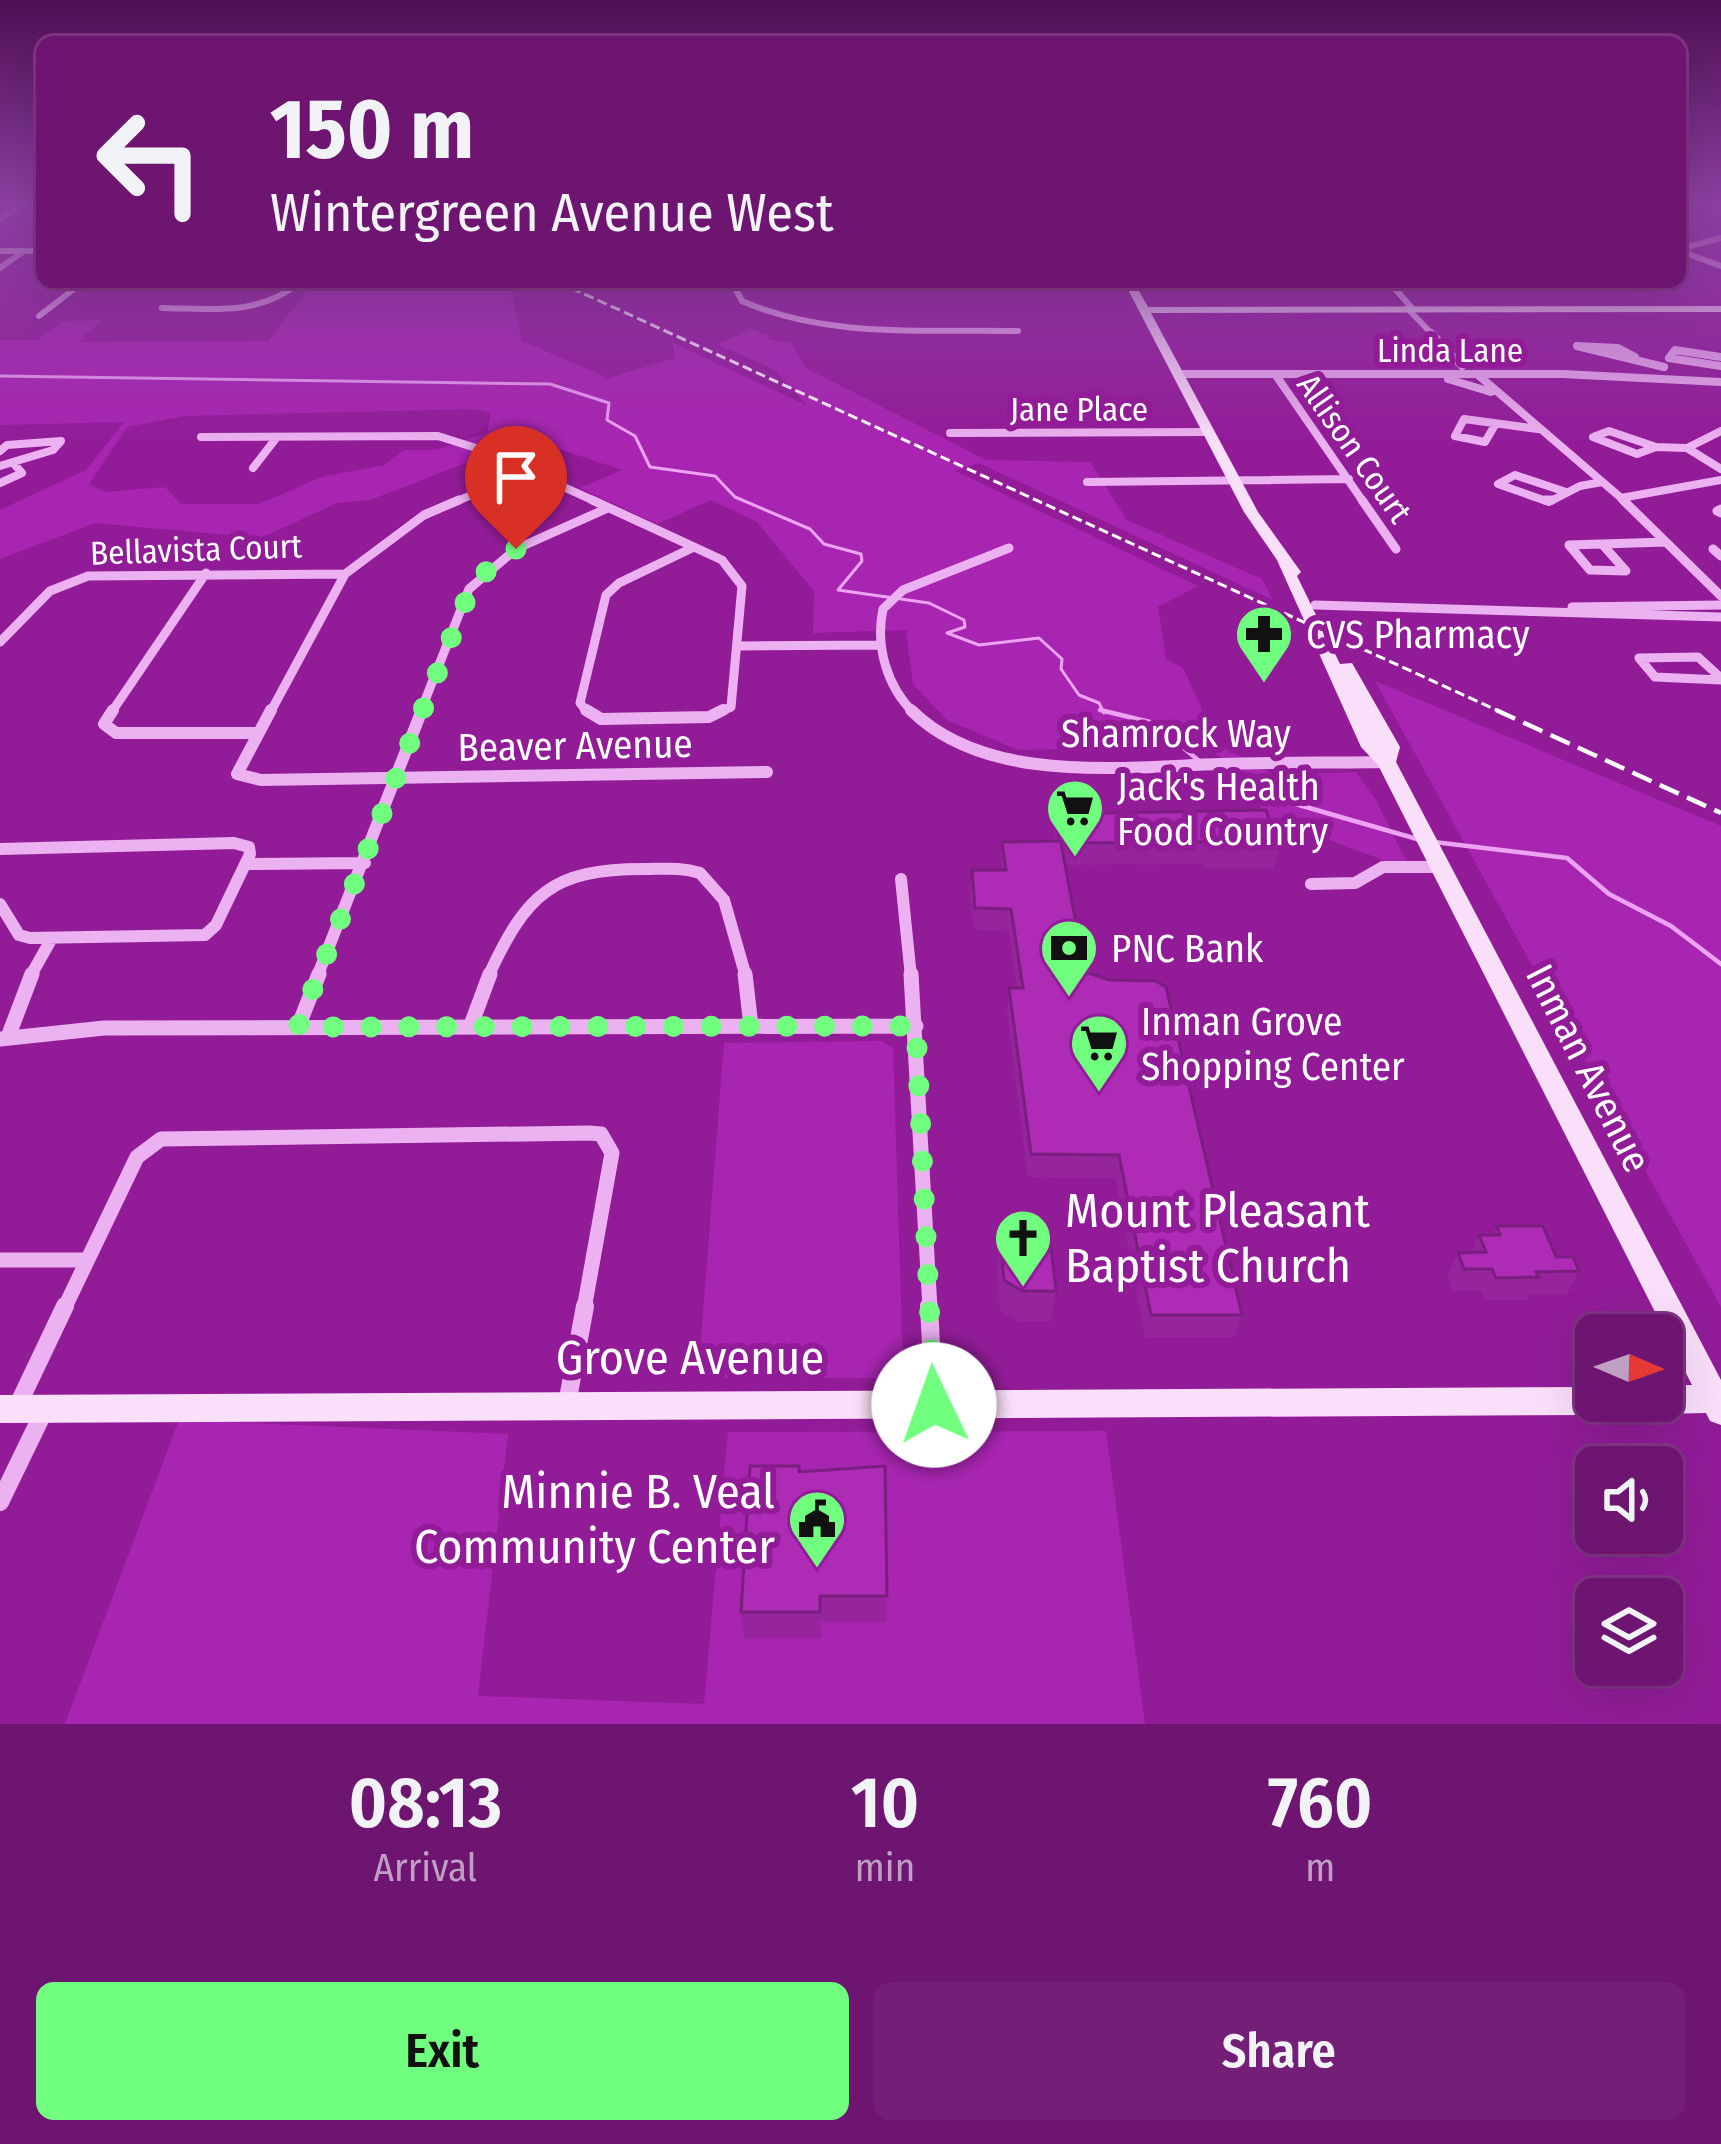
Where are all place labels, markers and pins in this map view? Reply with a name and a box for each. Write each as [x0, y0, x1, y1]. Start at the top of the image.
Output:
pin [465, 426, 567, 549]
pharmacy icon: CVS Pharmacy [1233, 603, 1295, 685]
place label: CVS Pharmacy [1306, 612, 1530, 658]
place label: Jack's Health Food Country [1117, 764, 1329, 855]
supermarket icon: Jack's Health Food Country [1044, 777, 1106, 859]
bank icon: PNC Bank [1038, 917, 1100, 999]
place label: PNC Bank [1111, 926, 1264, 972]
place label: Inman Grove Shopping Center [1141, 999, 1405, 1090]
supermarket icon: Inman Grove Shopping Center [1068, 1012, 1130, 1094]
place label: Mount Pleasant Baptist Church [1065, 1182, 1370, 1295]
church icon: Mount Pleasant Baptist Church [992, 1207, 1054, 1289]
place label: Minnie B. Veal Community Center [414, 1463, 775, 1576]
public building icon: Minnie B. Veal Community Center [786, 1488, 848, 1570]

